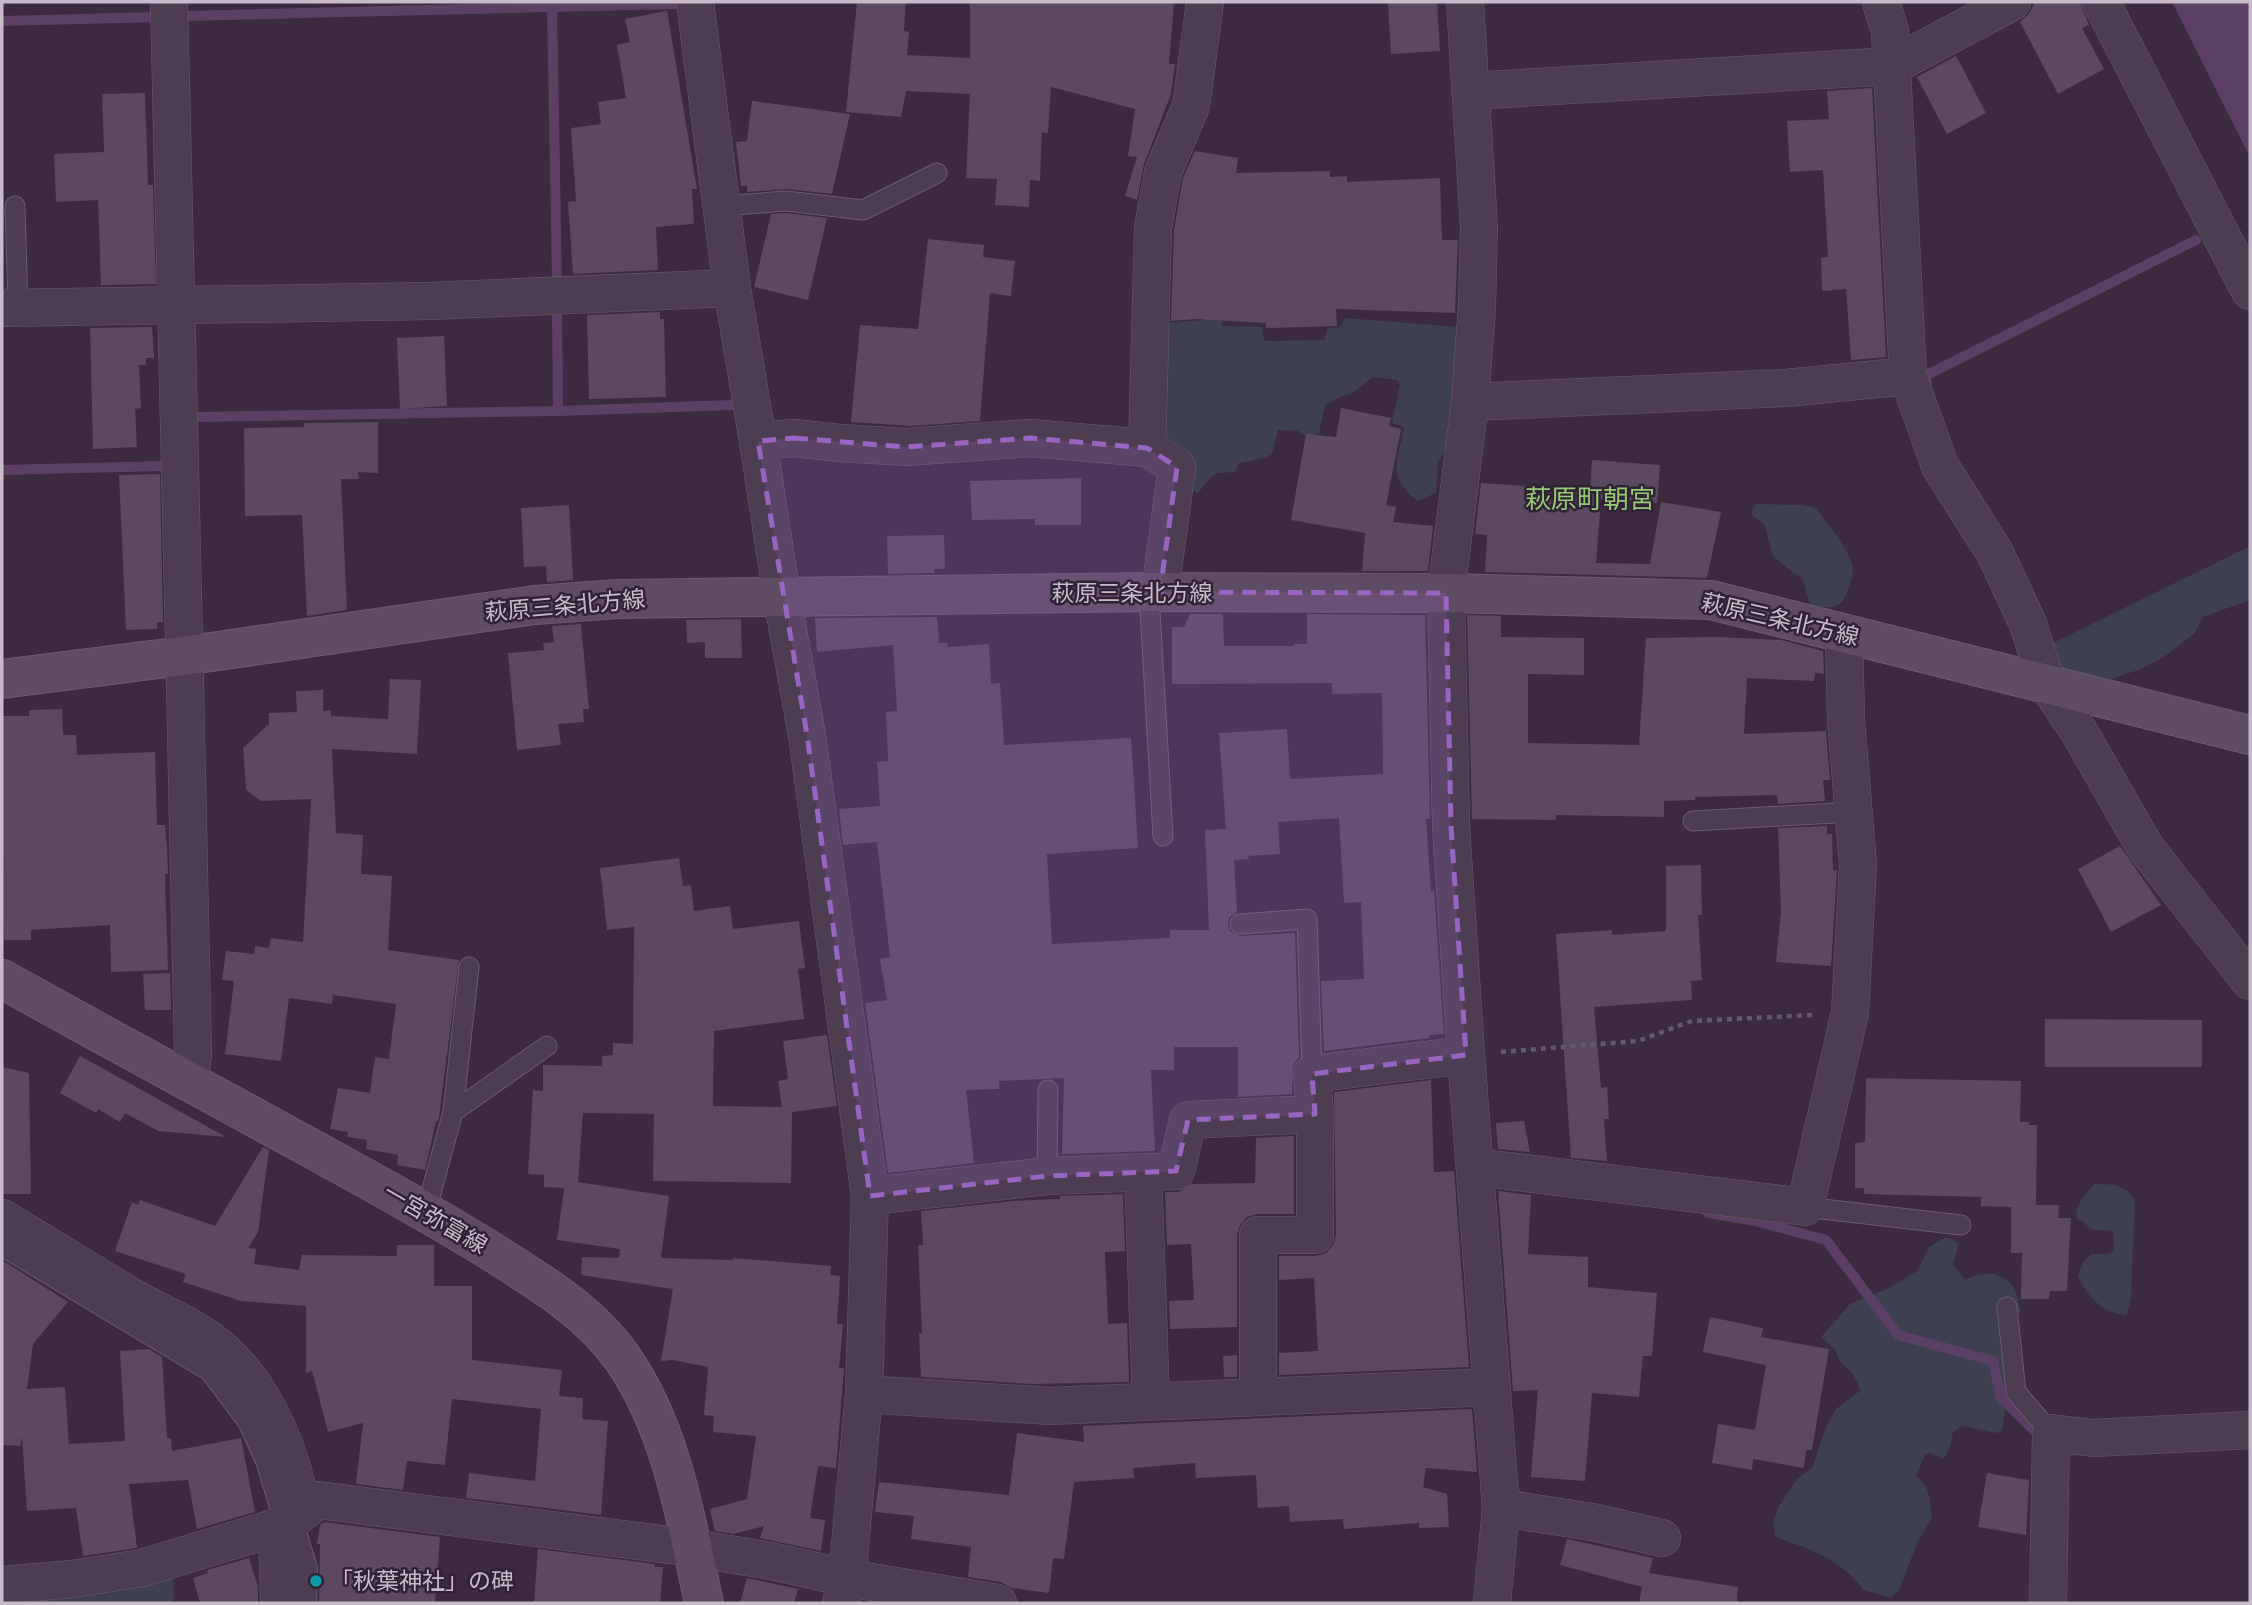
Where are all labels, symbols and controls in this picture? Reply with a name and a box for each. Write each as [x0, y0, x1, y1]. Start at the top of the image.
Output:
district label: 萩原町朝宮 [1525, 481, 1655, 518]
street label: 萩原三条北方線 [1052, 577, 1213, 610]
street label: 萩原三条北方線 [483, 583, 647, 629]
street label: 萩原三条北方線 [1698, 586, 1862, 654]
street label: 一宮弥富線 [377, 1176, 493, 1262]
place label: 「秋葉神社」の碑 [330, 1565, 514, 1598]
marker: 「秋葉神社」の碑 [308, 1573, 324, 1589]

